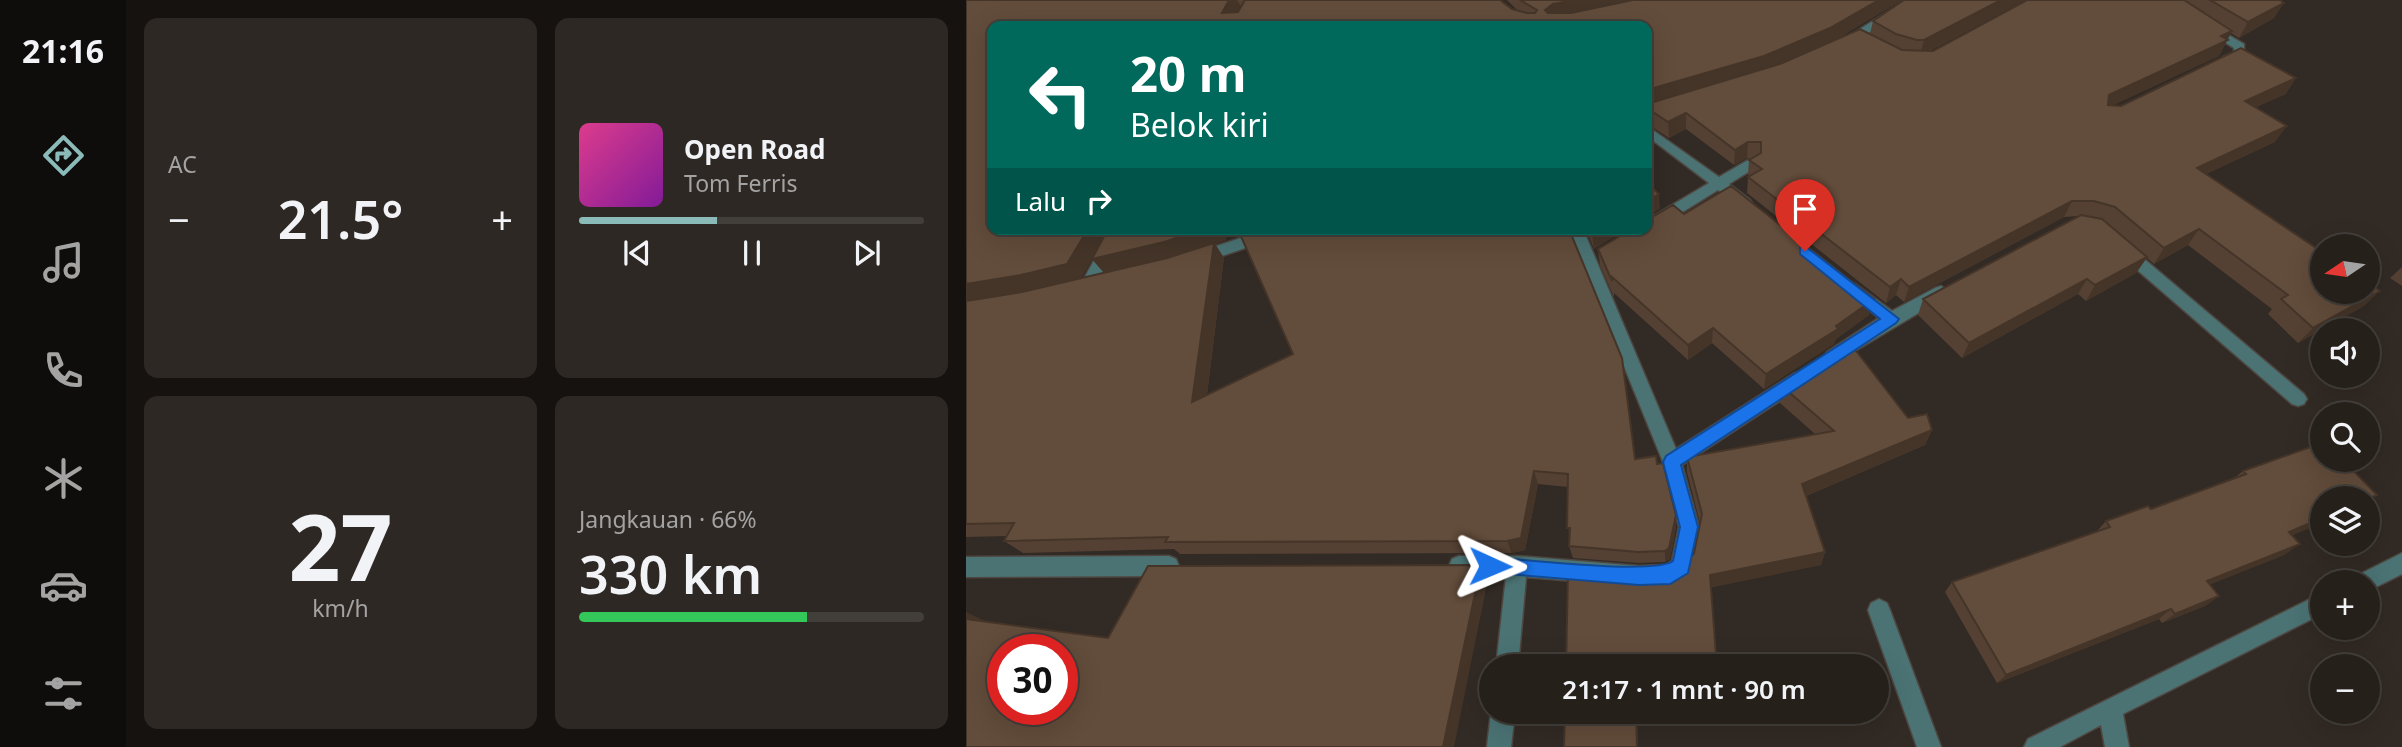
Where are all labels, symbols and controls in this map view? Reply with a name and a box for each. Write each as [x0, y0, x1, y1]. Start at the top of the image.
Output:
text: 21:16 [22, 29, 104, 72]
text: 20 m [1130, 40, 1247, 106]
icon: left [1015, 49, 1106, 140]
text: Belok kiri [1130, 103, 1269, 146]
icon: directions [39, 131, 88, 180]
text: Open Road [684, 131, 826, 167]
text: AC [168, 148, 197, 180]
text: Tom Ferris [684, 167, 797, 199]
pin [1775, 179, 1835, 251]
icon: right [1080, 182, 1118, 220]
text: 21.5° [278, 183, 403, 254]
text: Lalu [1015, 183, 1066, 219]
icon: arrive [1786, 190, 1824, 228]
text: − [168, 193, 190, 245]
text: + [491, 193, 513, 245]
icon: previous [618, 234, 656, 272]
icon: pause [733, 234, 771, 272]
icon: next [848, 234, 886, 272]
north arrow [2310, 234, 2380, 304]
map controls [2310, 234, 2380, 724]
icon: music [39, 238, 88, 287]
button: sound [2310, 318, 2380, 388]
icon: phone [39, 346, 88, 395]
button: search [2310, 402, 2380, 472]
icon: climate [39, 454, 88, 503]
text: 27 [288, 484, 393, 608]
button: layers [2310, 486, 2380, 556]
text: Jangkauan · 66% [579, 503, 757, 535]
position arrow [1453, 529, 1527, 603]
text: 330 km [579, 538, 762, 609]
icon: car [39, 561, 88, 610]
button: + [2310, 570, 2380, 640]
text: km/h [312, 592, 369, 624]
speed limit sign: 30 [987, 634, 1078, 725]
button: − [2310, 654, 2380, 724]
icon: filters [39, 669, 88, 718]
text: 21:17 · 1 mnt · 90 m [1562, 671, 1806, 707]

